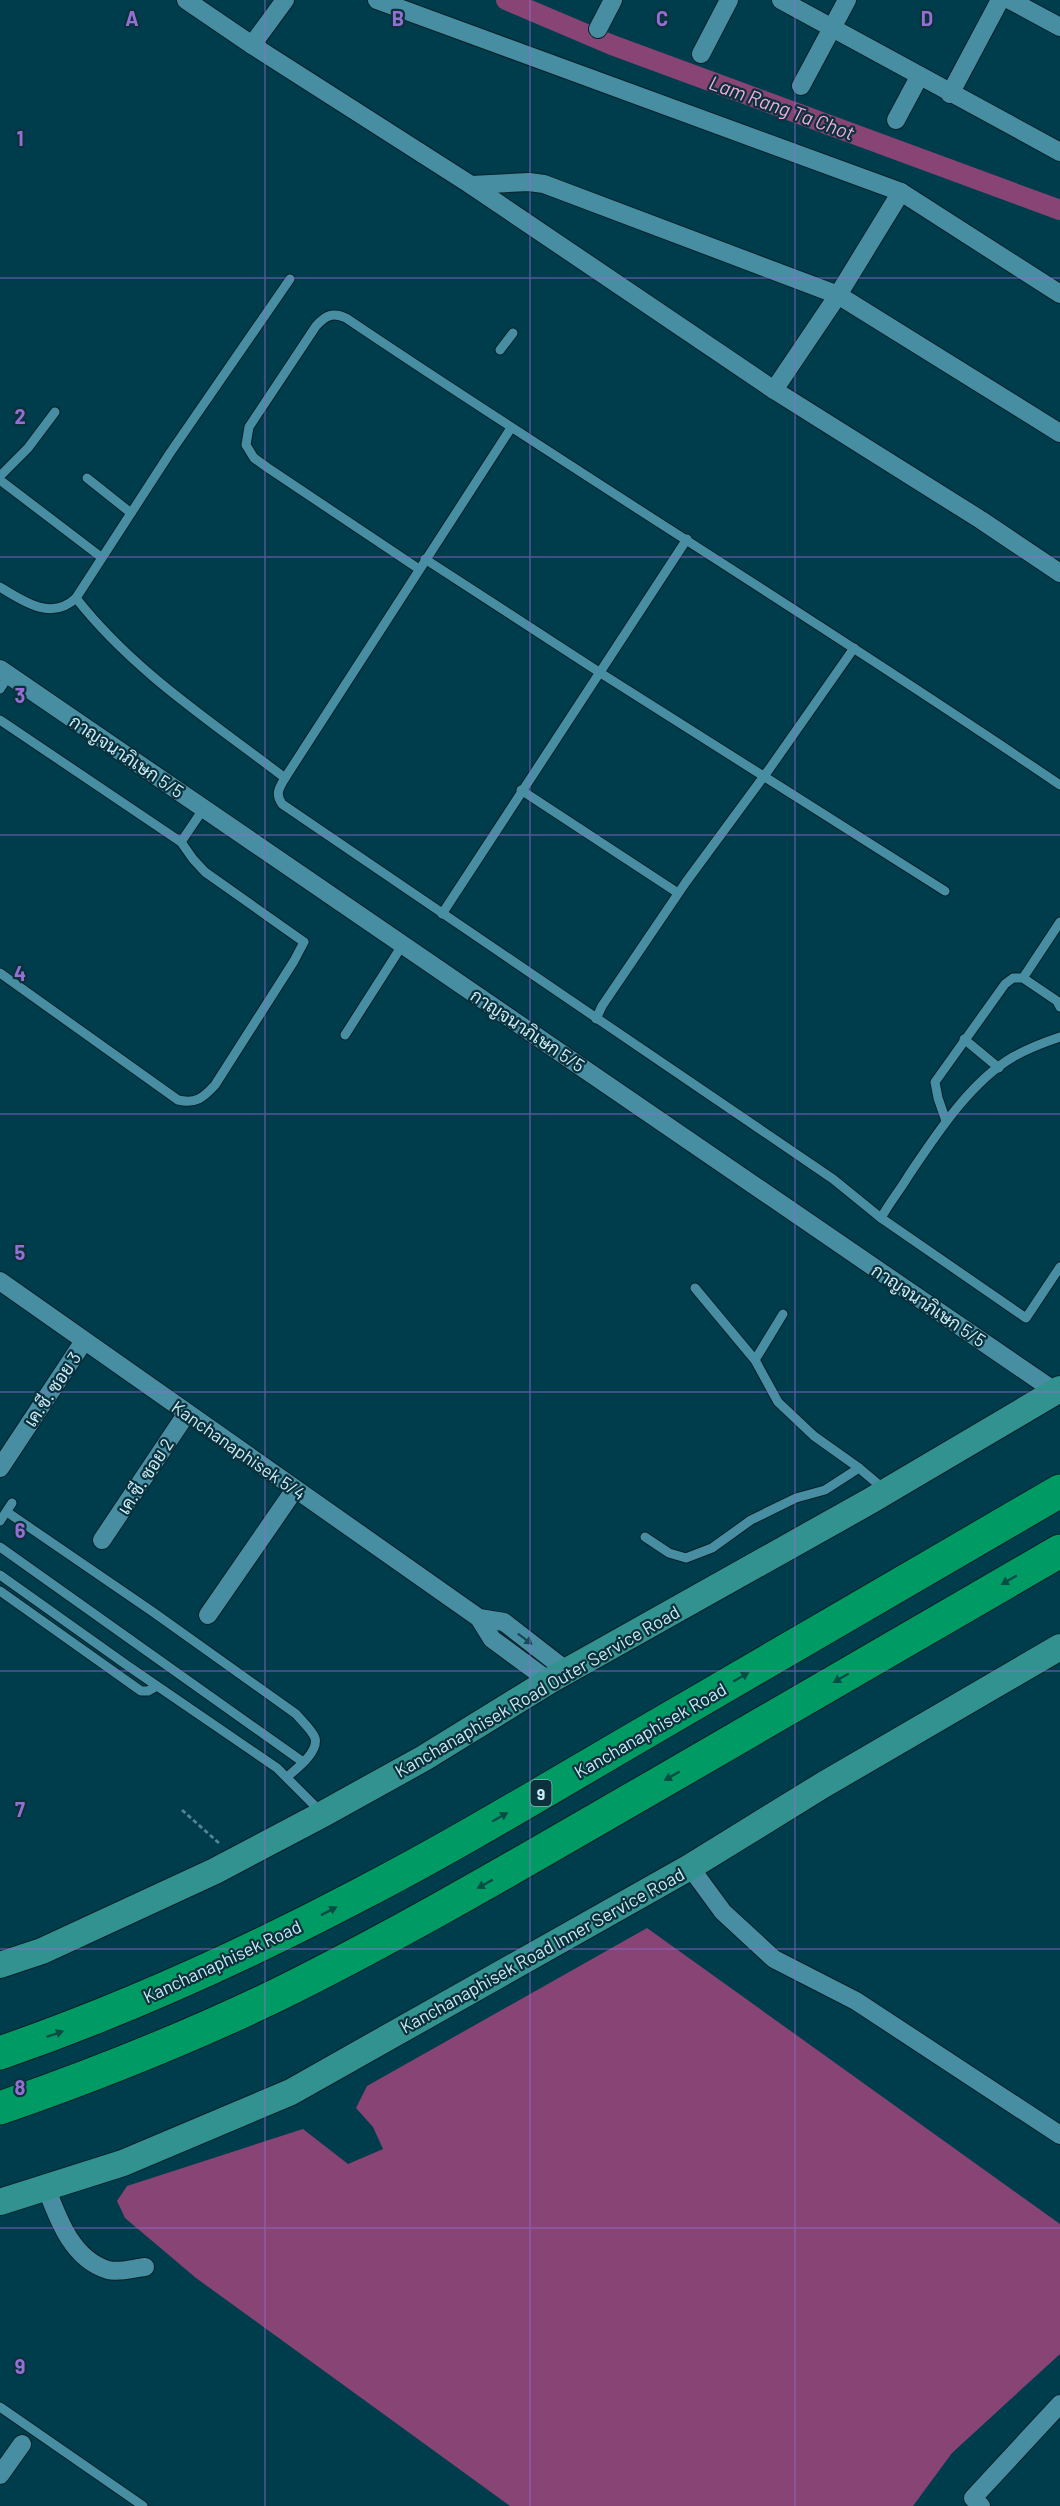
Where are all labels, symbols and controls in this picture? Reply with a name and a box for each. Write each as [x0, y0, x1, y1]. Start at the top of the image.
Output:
text: A [125, 6, 139, 30]
text: B [392, 6, 404, 30]
text: C [656, 6, 668, 30]
text: D [921, 6, 933, 30]
water label: Lam Rang Ta Chot [706, 70, 858, 144]
text: 1 [16, 126, 24, 150]
text: 2 [14, 404, 26, 428]
text: 3 [15, 683, 25, 707]
street label: กาญจนาภิเษก 5/5 [65, 710, 188, 803]
text: 4 [14, 961, 26, 985]
street label: กาญจนาภิเษก 5/5 [466, 984, 589, 1077]
text: 5 [15, 1240, 26, 1264]
street label: กาญจนาภิเษก 5/5 [867, 1259, 990, 1352]
street label: เค.ซี. ซอย 3 [18, 1347, 85, 1431]
street label: Kanchanaphisek 5/4 [168, 1396, 310, 1504]
street label: เค.ซี. ซอย 2 [111, 1433, 178, 1518]
text: 6 [15, 1518, 26, 1542]
one-way arrow [1000, 1575, 1017, 1585]
street label: Kanchanaphisek Road Outer Service Road [391, 1600, 683, 1782]
one-way arrow [517, 1633, 533, 1645]
one-way arrow [733, 1671, 749, 1682]
one-way arrow [832, 1673, 849, 1683]
street label: Kanchanaphisek Road [570, 1678, 730, 1782]
one-way arrow [663, 1771, 680, 1781]
road number: 9 [530, 1780, 552, 1806]
text: 7 [15, 1797, 25, 1821]
one-way arrow [492, 1812, 509, 1822]
street label: Kanchanaphisek Road Inner Service Road [396, 1862, 688, 2038]
one-way arrow [476, 1879, 493, 1889]
one-way arrow [320, 1906, 337, 1916]
street label: Kanchanaphisek Road [139, 1915, 305, 2007]
one-way arrow [46, 2028, 64, 2038]
text: 8 [15, 2075, 26, 2099]
text: 9 [15, 2354, 25, 2378]

